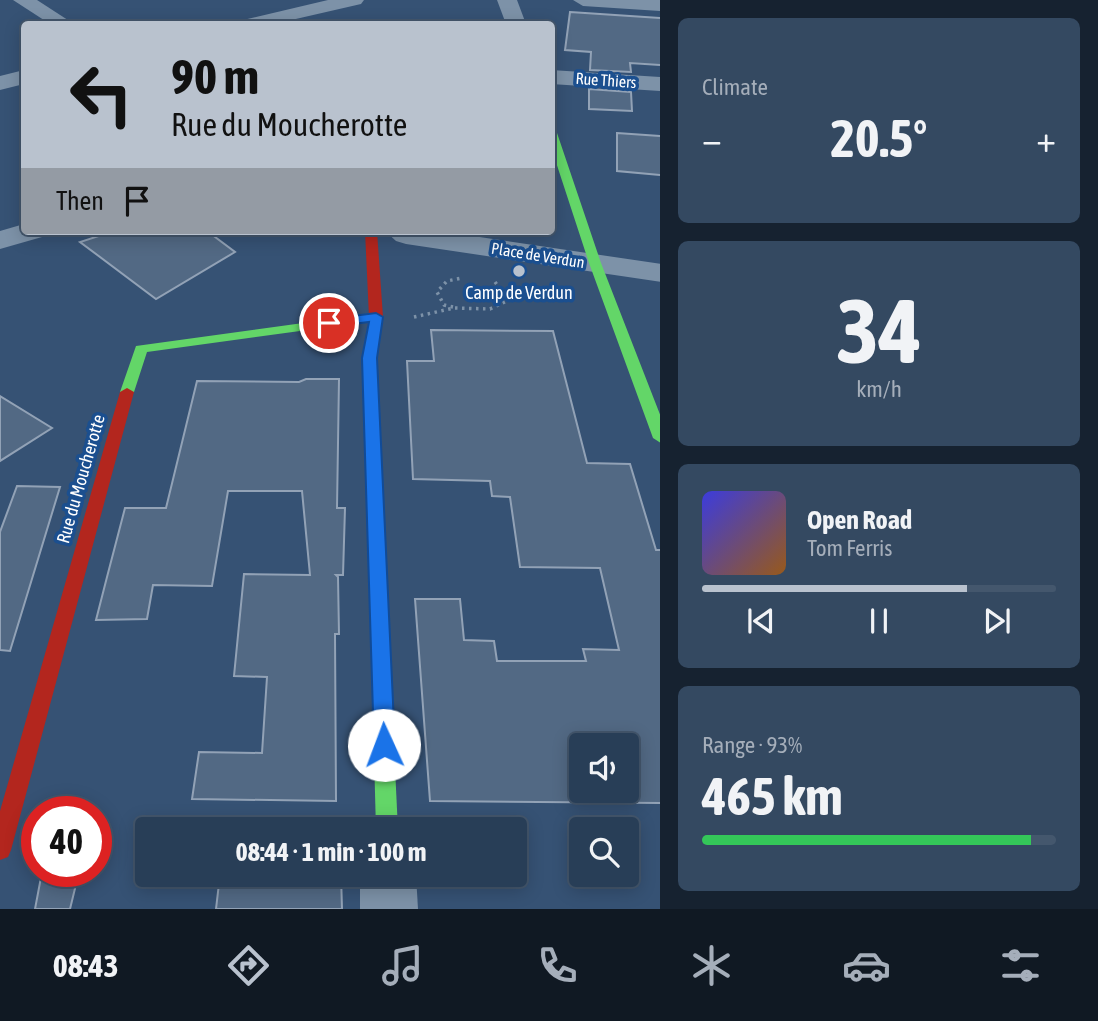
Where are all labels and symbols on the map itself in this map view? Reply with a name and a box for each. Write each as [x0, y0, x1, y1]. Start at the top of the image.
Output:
street label: Rue Thiers [575, 69, 637, 91]
street label: Place de Verdun [490, 239, 586, 271]
marker: Camp de Verdun [511, 263, 527, 279]
place label: Camp de Verdun [465, 282, 573, 303]
pin [299, 293, 359, 353]
street label: Rue du Moucherotte [52, 412, 109, 546]
position arrow [347, 708, 421, 782]
speed limit sign: 40 [21, 796, 112, 887]

